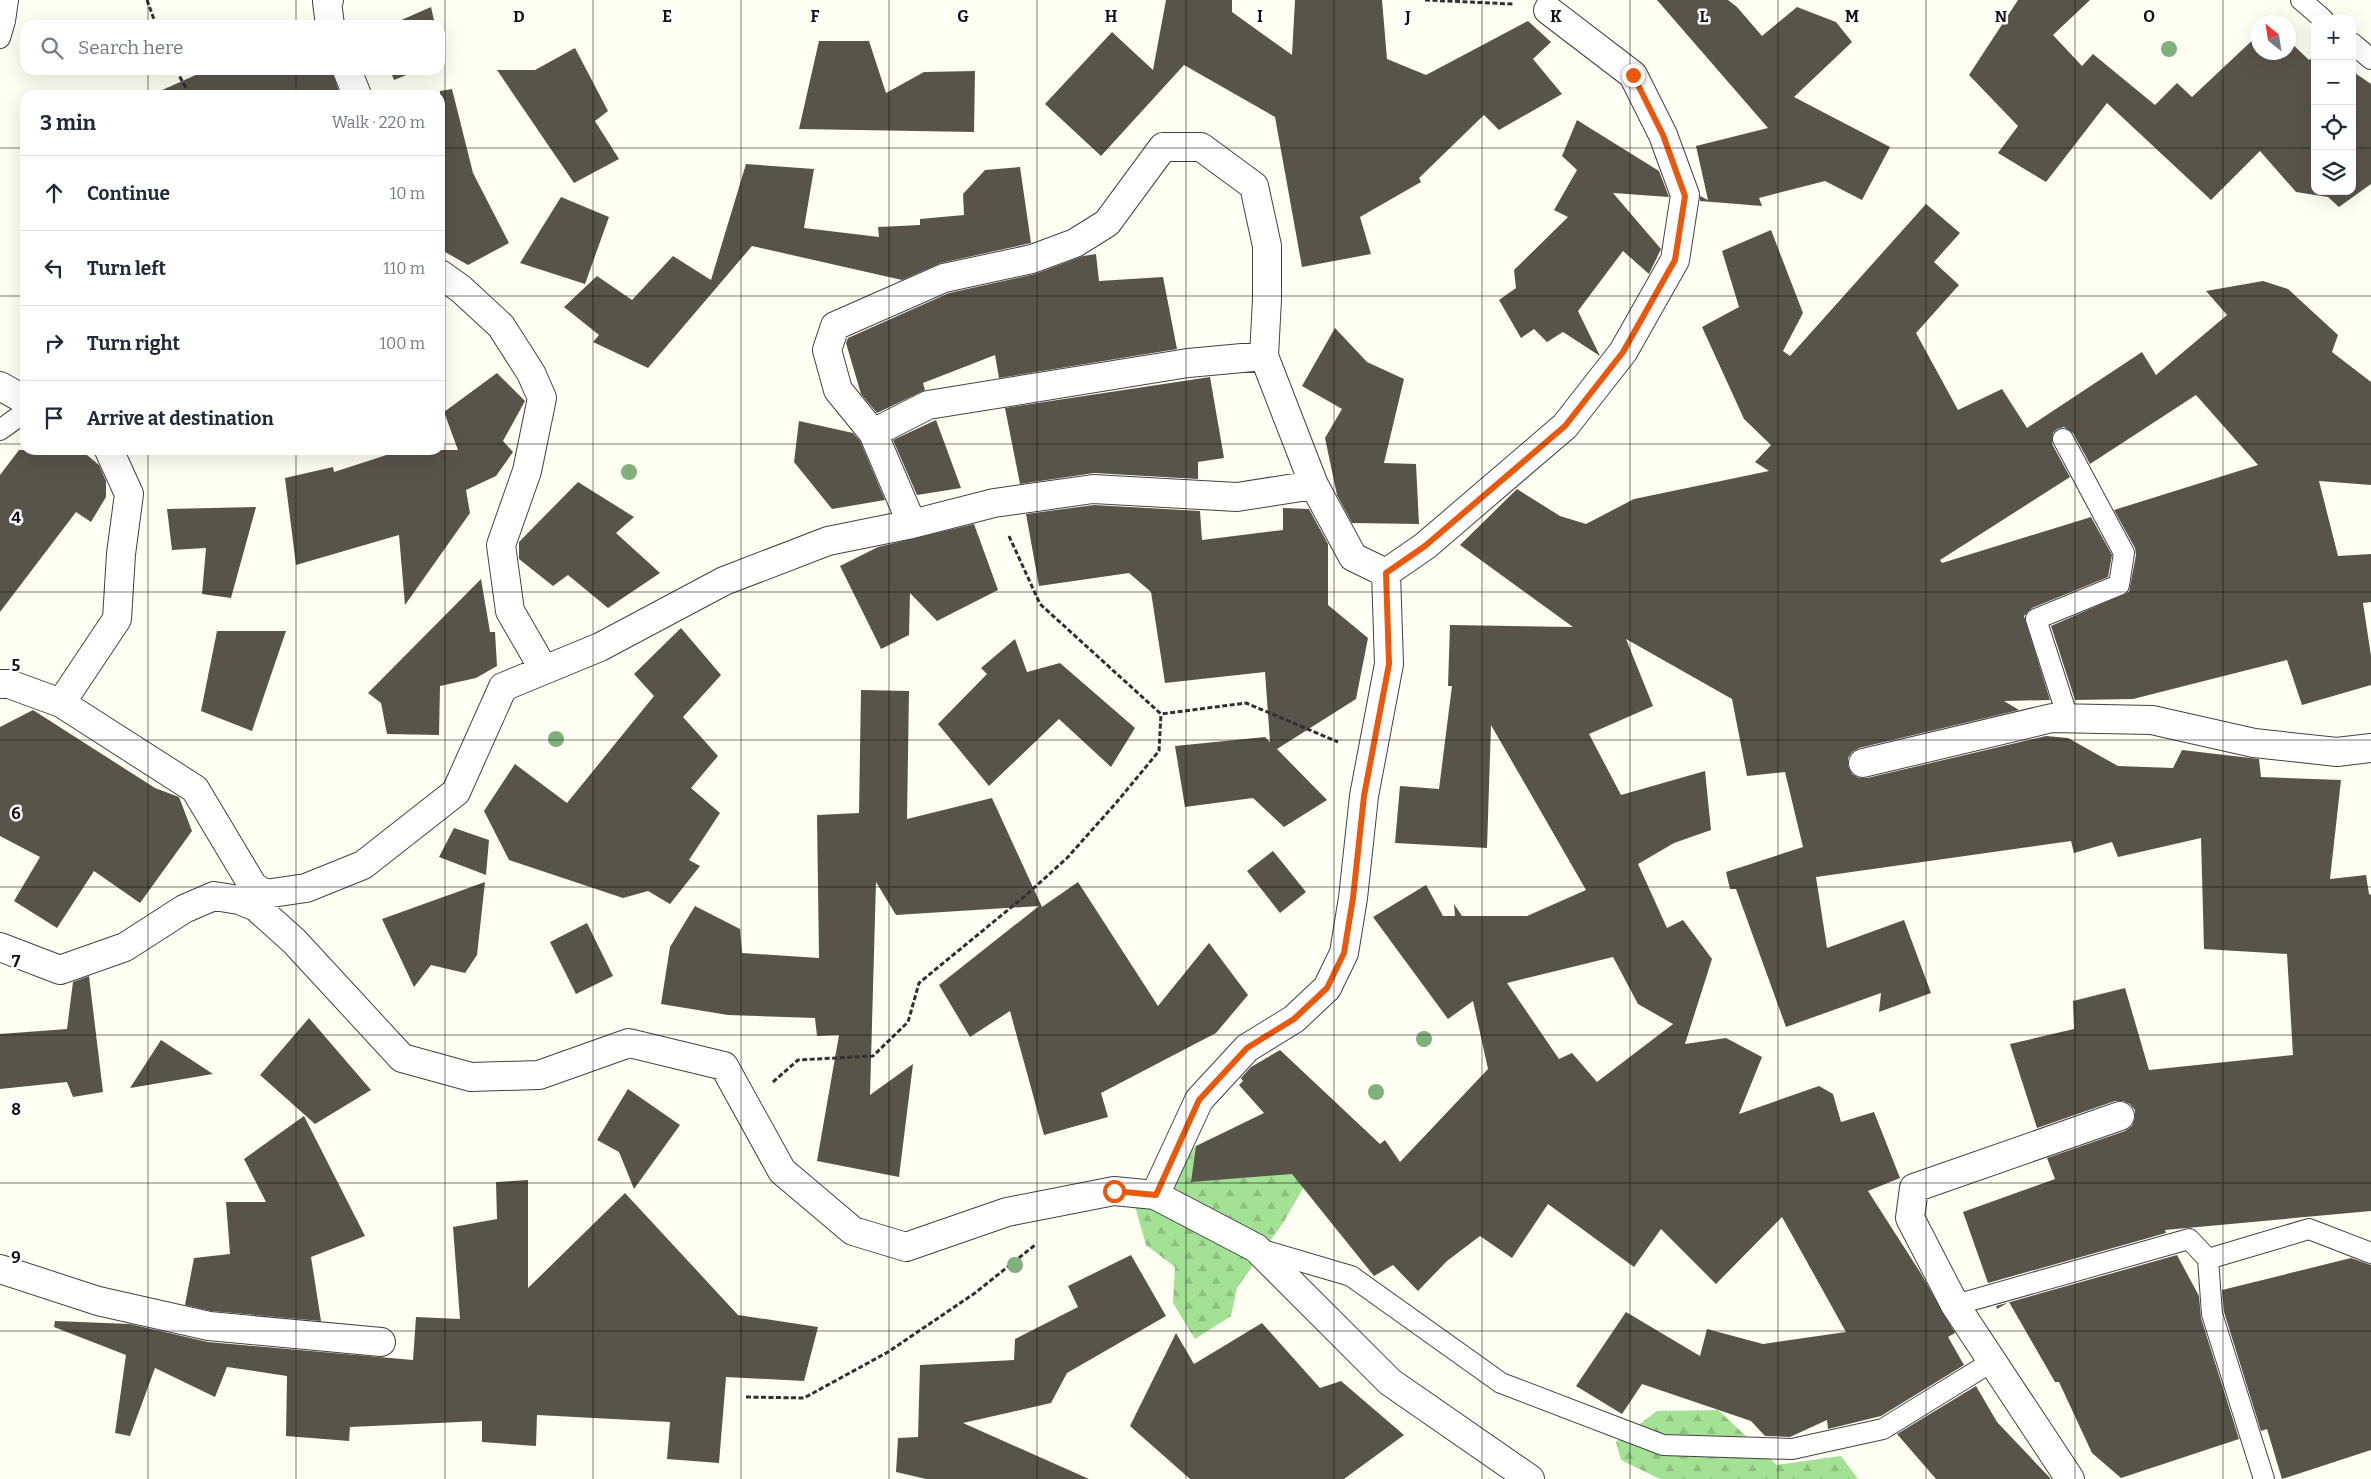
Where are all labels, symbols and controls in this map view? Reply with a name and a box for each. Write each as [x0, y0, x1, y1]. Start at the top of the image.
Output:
text: D [513, 7, 525, 26]
text: E [662, 7, 672, 26]
text: F [811, 7, 820, 26]
text: G [957, 7, 969, 26]
text: H [1105, 7, 1118, 26]
text: I [1257, 7, 1263, 26]
text: J [1404, 7, 1411, 26]
text: K [1550, 7, 1562, 26]
text: L [1700, 7, 1709, 26]
text: M [1845, 7, 1859, 26]
text: N [1995, 7, 2007, 26]
text: O [2143, 7, 2155, 26]
north arrow [2251, 15, 2296, 60]
map controls [2311, 15, 2356, 195]
button: + [2311, 15, 2356, 60]
search box [20, 20, 445, 75]
icon: search [38, 34, 66, 62]
text: Search here [78, 36, 183, 59]
button: − [2311, 60, 2356, 105]
route end [1622, 64, 1645, 87]
button: locate [2311, 105, 2356, 150]
text: 3 min [40, 110, 96, 136]
text: Walk · 220 m [332, 113, 425, 132]
button: layers [2311, 150, 2356, 195]
icon: ahead [40, 179, 68, 207]
text: Continue [87, 182, 170, 205]
text: 10 m [390, 184, 425, 203]
icon: left [40, 254, 68, 282]
text: Turn left [87, 257, 166, 280]
text: 110 m [383, 259, 425, 278]
icon: right [40, 329, 68, 357]
text: Turn right [87, 332, 180, 355]
text: 100 m [380, 334, 425, 353]
icon: arrive [40, 404, 68, 432]
text: Arrive at destination [87, 407, 274, 430]
text: 4 [11, 508, 21, 527]
text: 5 [12, 656, 21, 675]
text: 6 [11, 804, 21, 823]
text: 7 [12, 952, 21, 971]
text: 8 [11, 1100, 21, 1119]
route start [1103, 1180, 1126, 1203]
text: 9 [11, 1248, 21, 1267]

